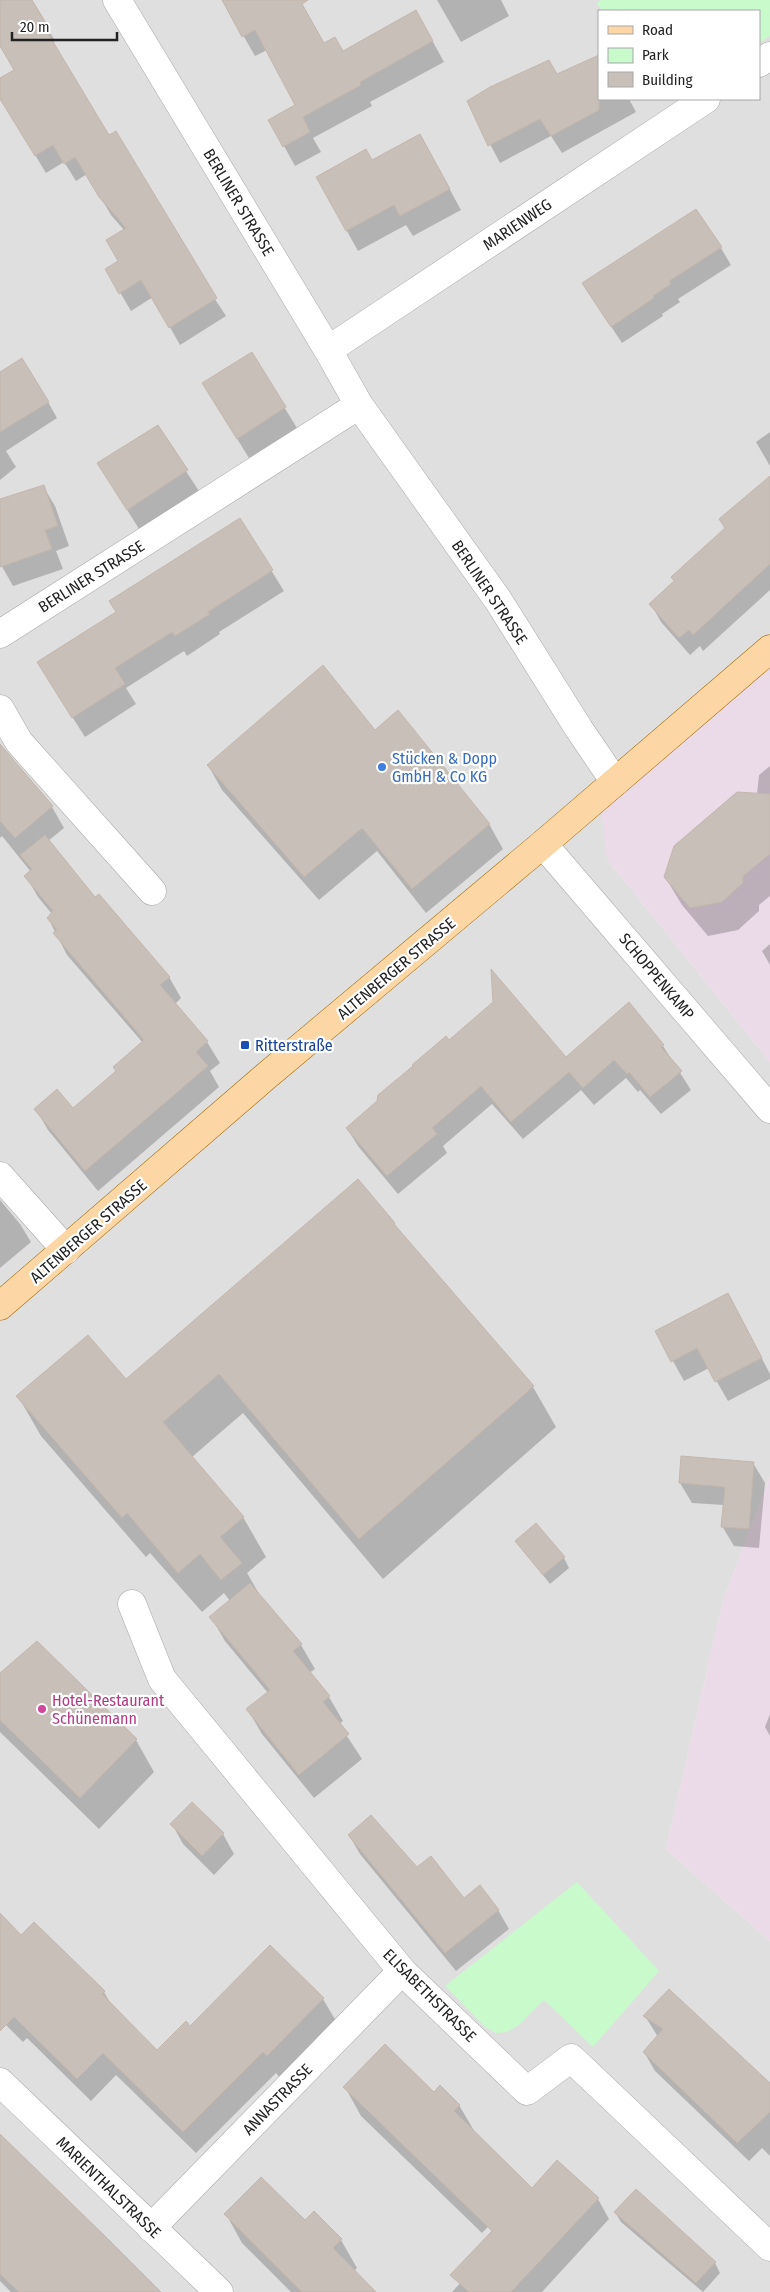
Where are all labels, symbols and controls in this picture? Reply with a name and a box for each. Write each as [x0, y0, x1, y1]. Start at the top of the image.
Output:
scale bar [12, 10, 118, 42]
legend [598, 10, 760, 100]
text: 20 m [20, 18, 50, 36]
text: Road [642, 21, 673, 39]
text: Park [642, 46, 669, 64]
text: Building [642, 71, 693, 89]
street label: BERLINER STRASSE [199, 145, 278, 259]
street label: MARIENWEG [479, 195, 555, 254]
street label: BERLINER STRASSE [35, 536, 148, 617]
street label: BERLINER STRASSE [448, 537, 531, 648]
place label: Stücken & Dopp GmbH & Co KG [392, 749, 497, 786]
marker: Stücken & Dopp GmbH & Co KG [376, 761, 388, 773]
street label: ALTENBERGER STRASSE [333, 913, 459, 1023]
street label: SCHOPPENKAMP [615, 929, 698, 1023]
place label: Ritterstraße [255, 1036, 333, 1055]
marker: Ritterstraße [239, 1039, 251, 1051]
street label: ALTENBERGER STRASSE [26, 1176, 150, 1287]
place label: Hotel-Restaurant Schünemann [52, 1691, 165, 1728]
marker: Hotel-Restaurant Schünemann [36, 1703, 48, 1715]
street label: ELISABETHSTRASSE [379, 1945, 480, 2046]
street label: ANNASTRASSE [239, 2060, 316, 2139]
street label: MARIENTHALSTRASSE [53, 2133, 165, 2242]

